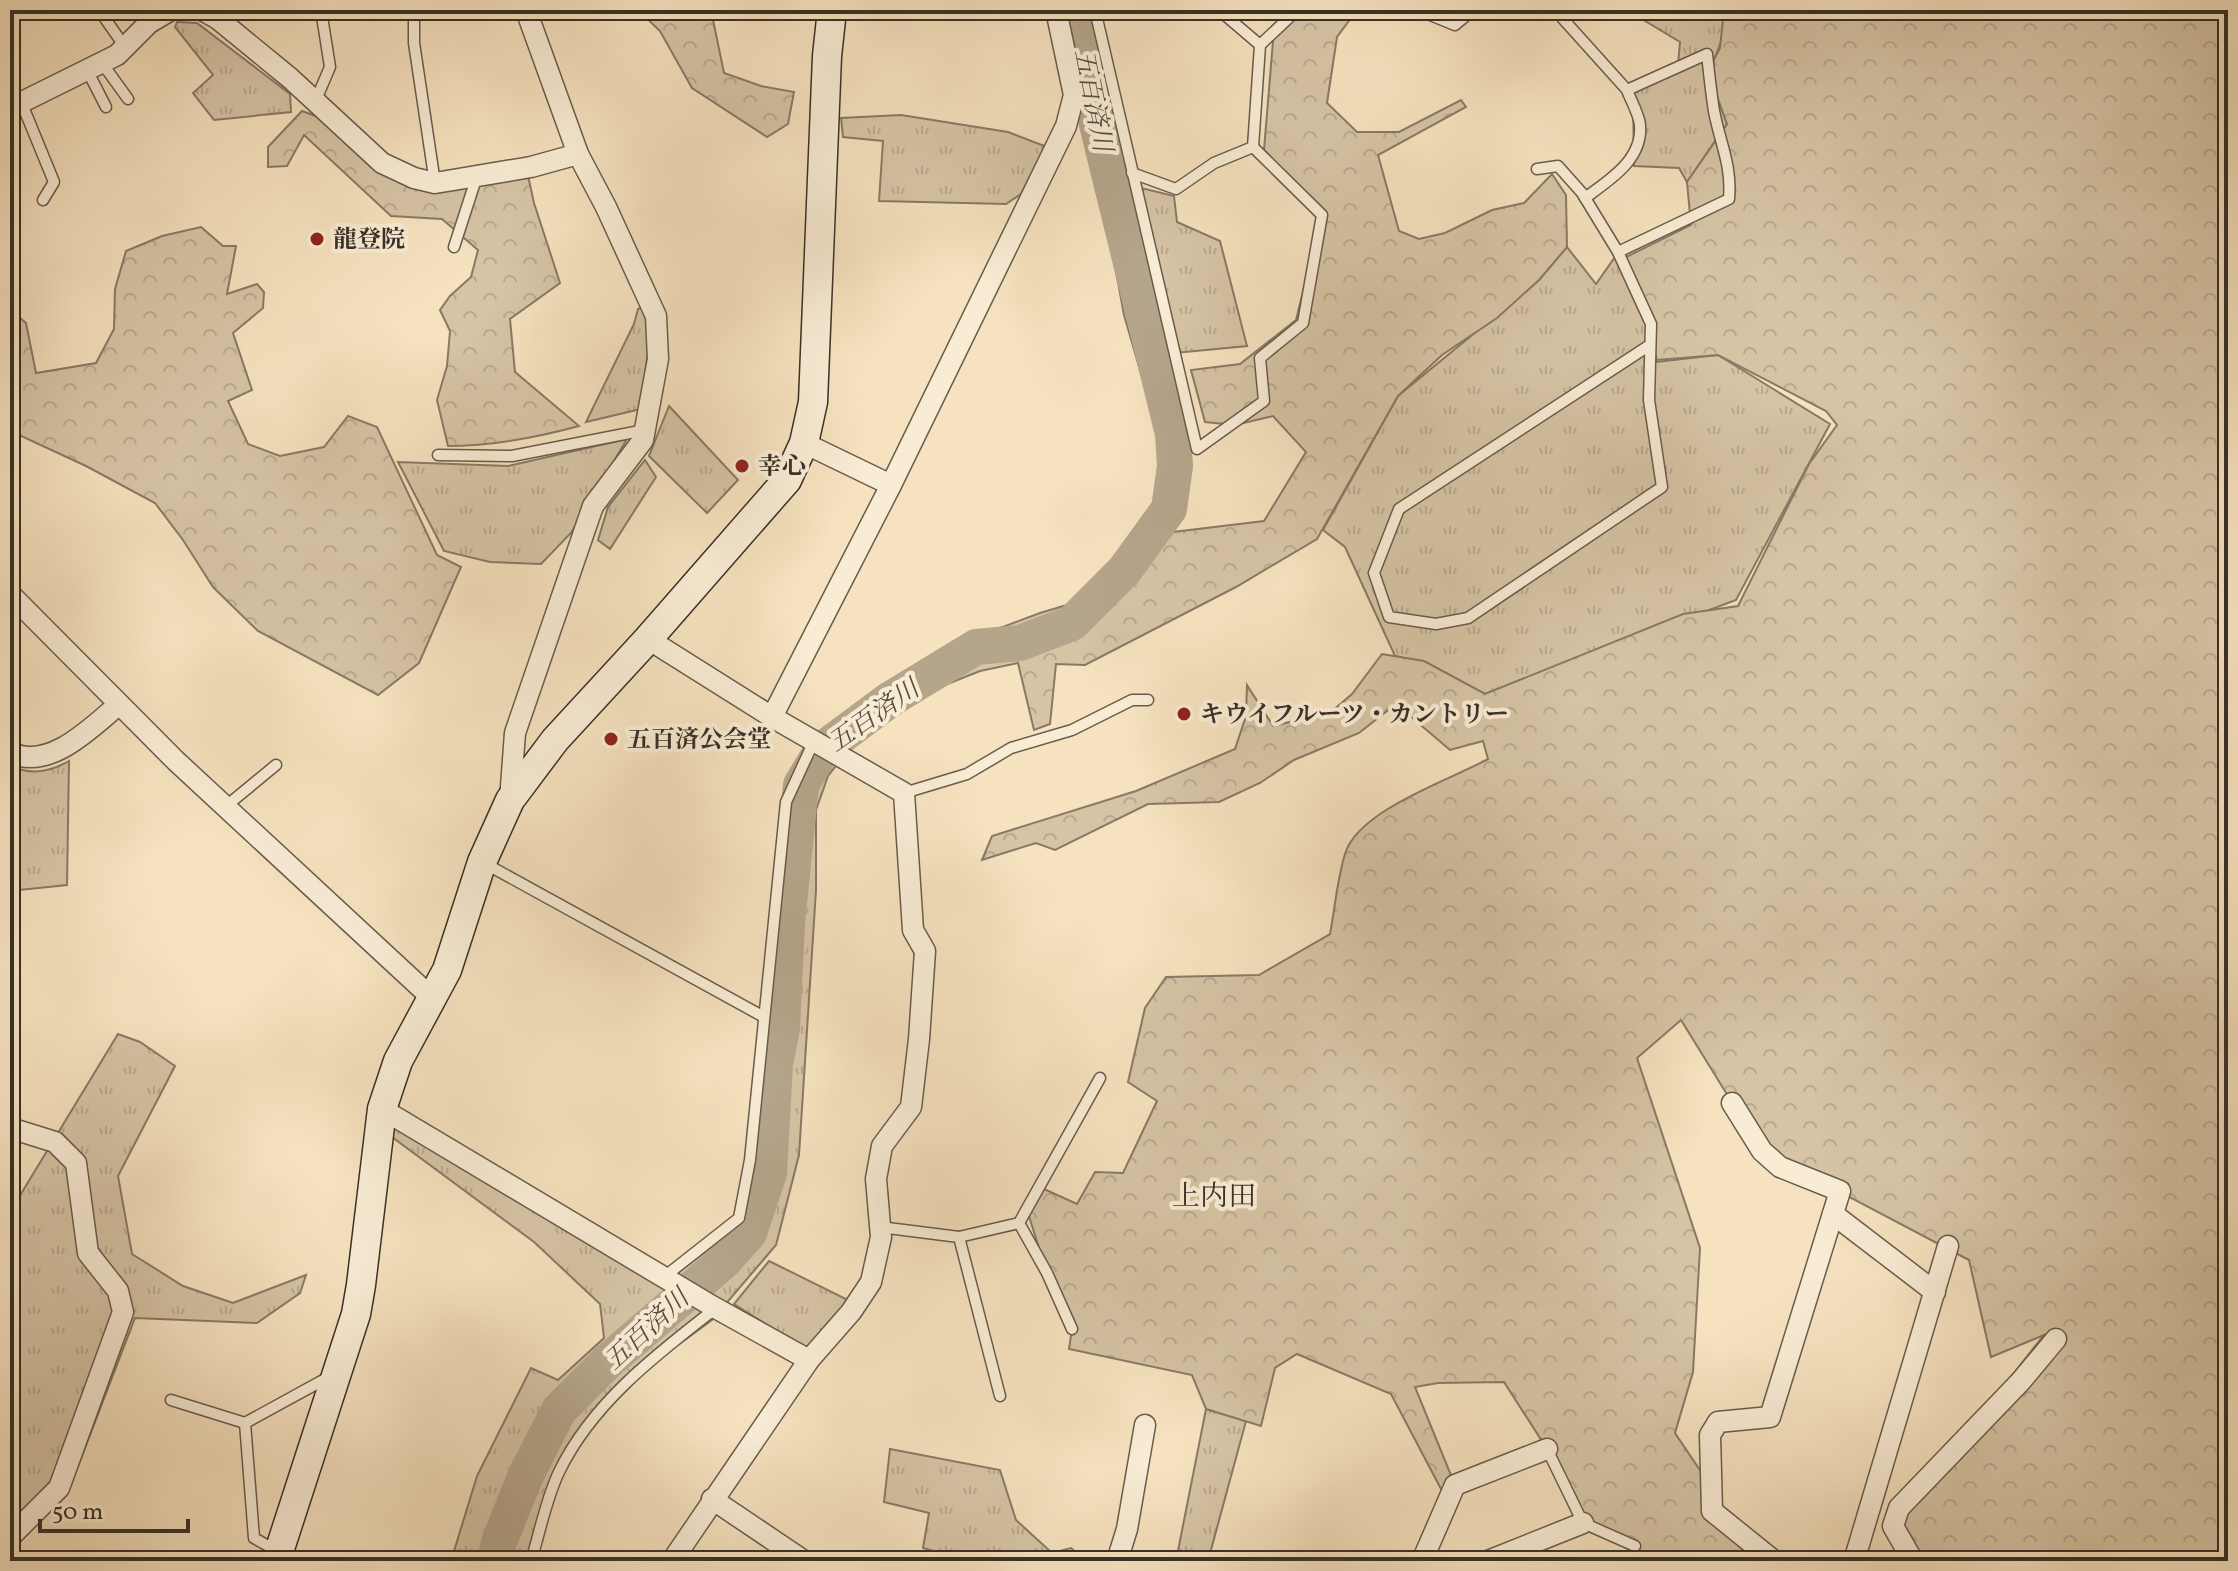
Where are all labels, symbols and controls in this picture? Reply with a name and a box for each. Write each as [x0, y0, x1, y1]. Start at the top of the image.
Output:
water label: 五百済川 [1064, 46, 1120, 158]
place label: 龍登院 [333, 224, 405, 258]
marker: 龍登院 [308, 230, 326, 248]
place label: 幸心 [758, 451, 806, 485]
marker: 幸心 [733, 457, 751, 475]
water label: 五百済川 [821, 670, 930, 761]
place label: キウイフルーツ・カントリー [1200, 699, 1509, 733]
marker: キウイフルーツ・カントリー [1175, 705, 1193, 723]
place label: 五百済公会堂 [627, 724, 771, 758]
marker: 五百済公会堂 [602, 730, 620, 748]
district label: 上内田 [1172, 1178, 1256, 1217]
water label: 五百済川 [597, 1280, 700, 1379]
scale bar [40, 1483, 188, 1533]
text: 50 m [52, 1496, 104, 1530]

